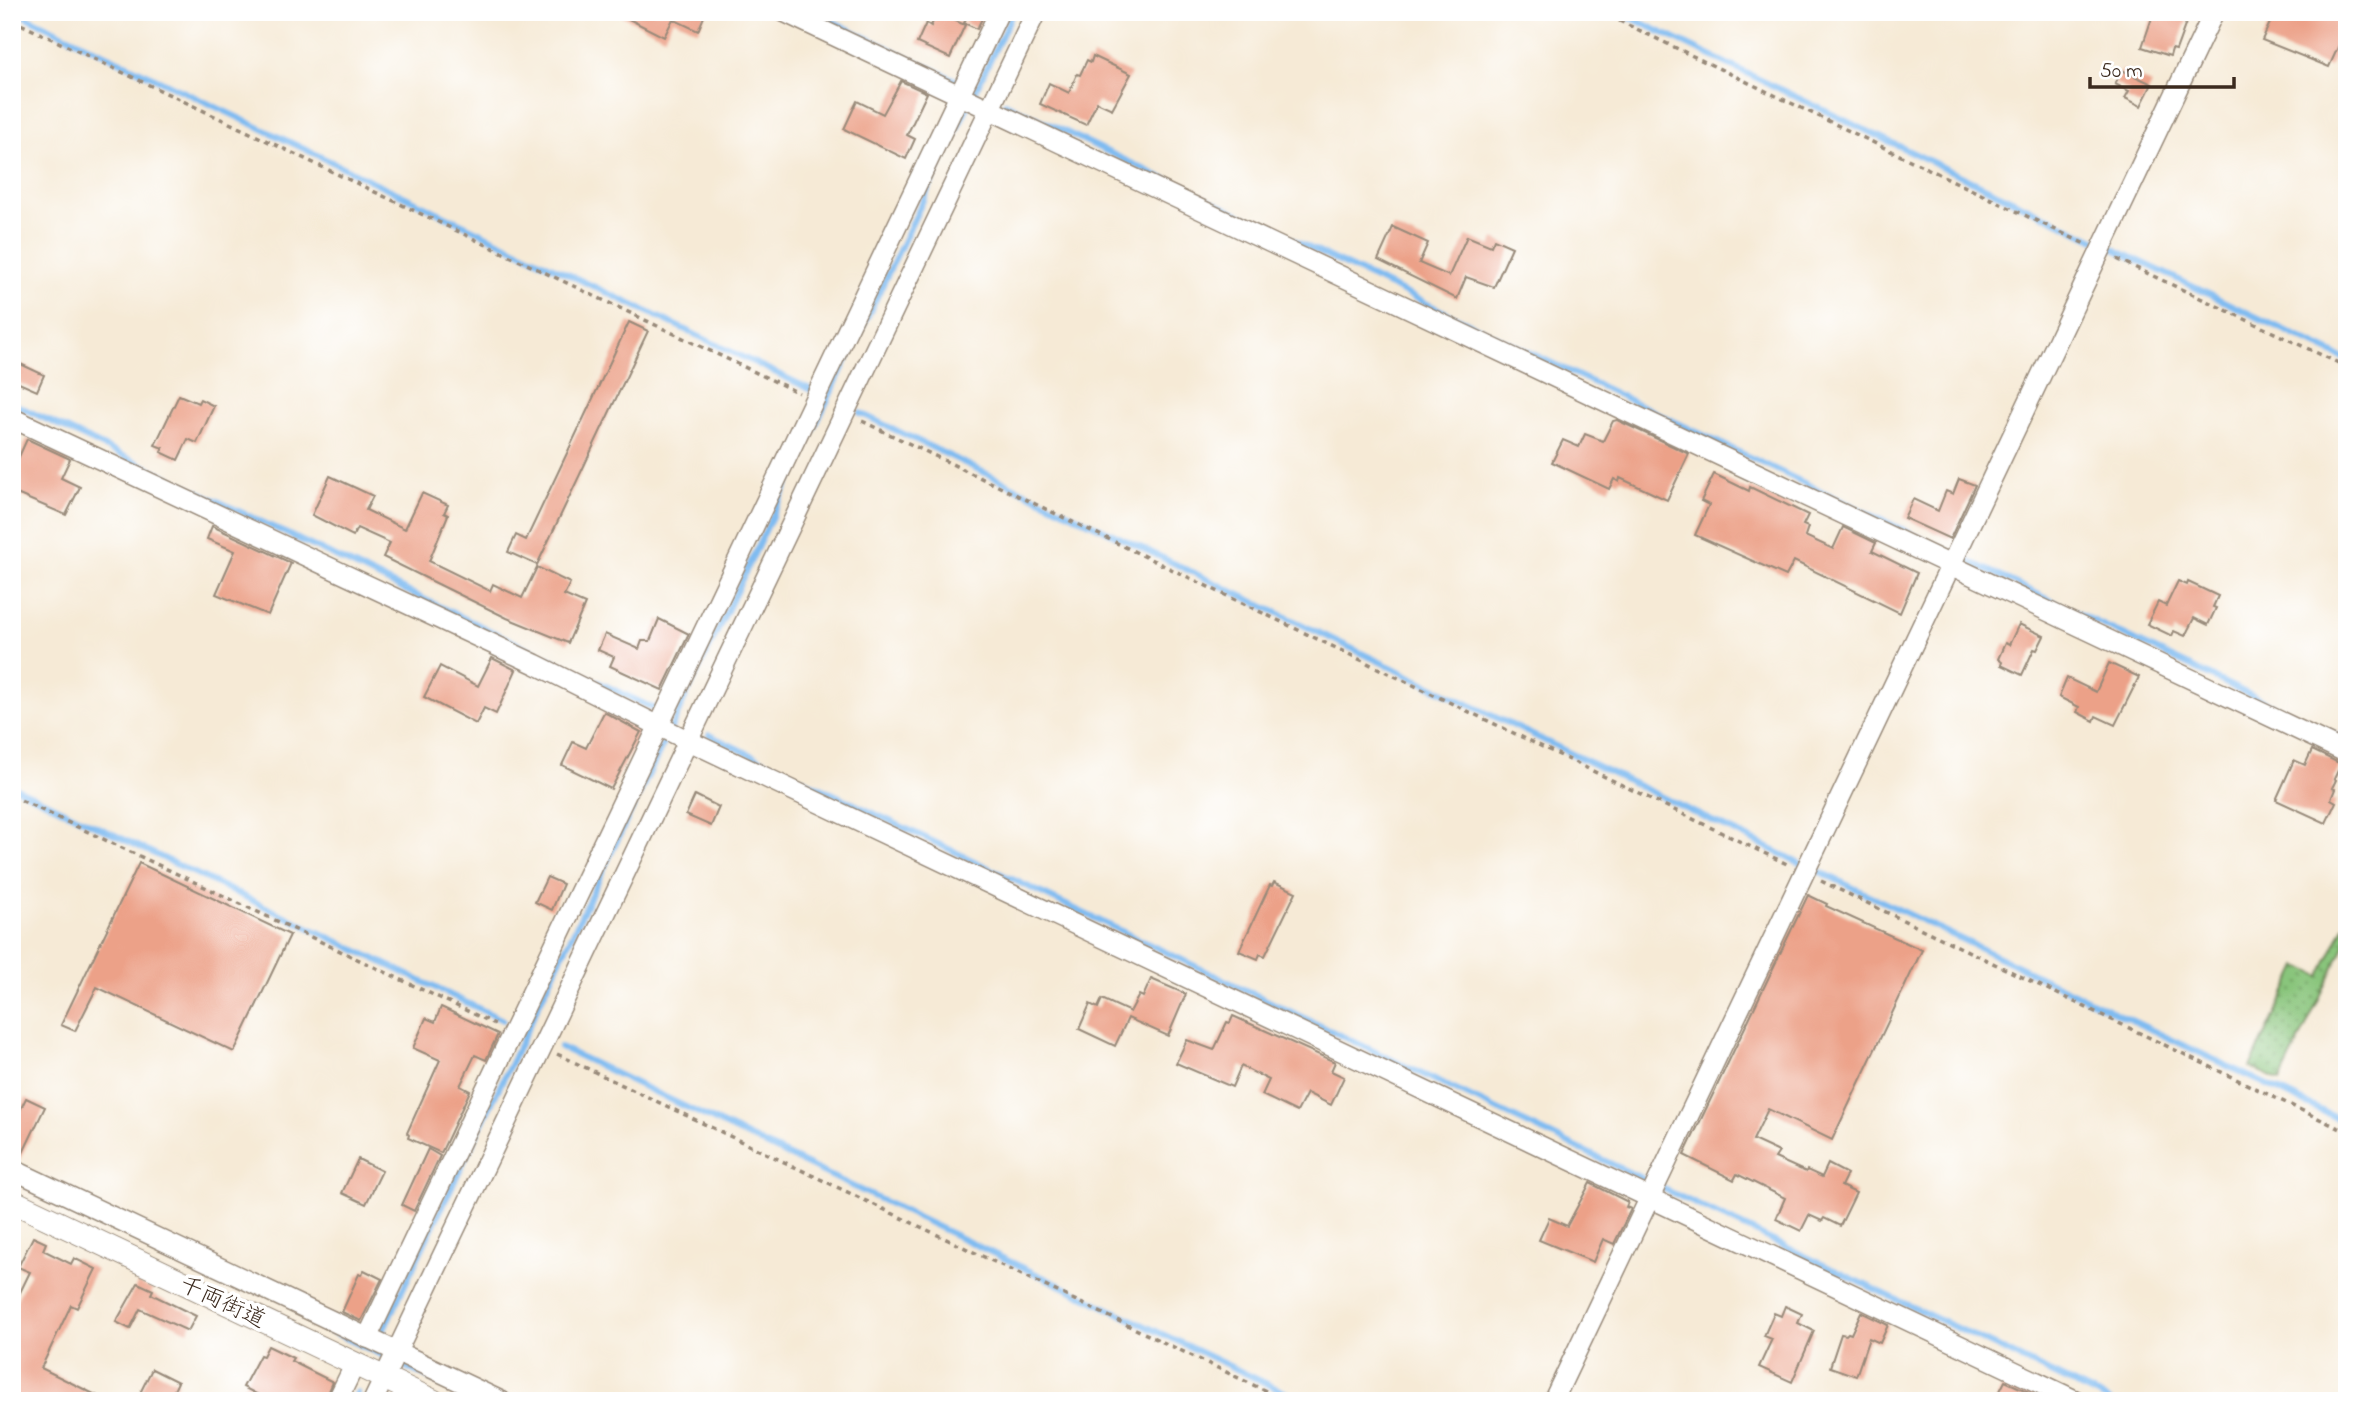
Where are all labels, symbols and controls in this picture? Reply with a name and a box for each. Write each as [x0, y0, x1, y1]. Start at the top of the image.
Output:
scale bar [2090, 46, 2233, 90]
text: 50 m [2100, 57, 2143, 87]
street label: 千両街道 [173, 1269, 271, 1338]

